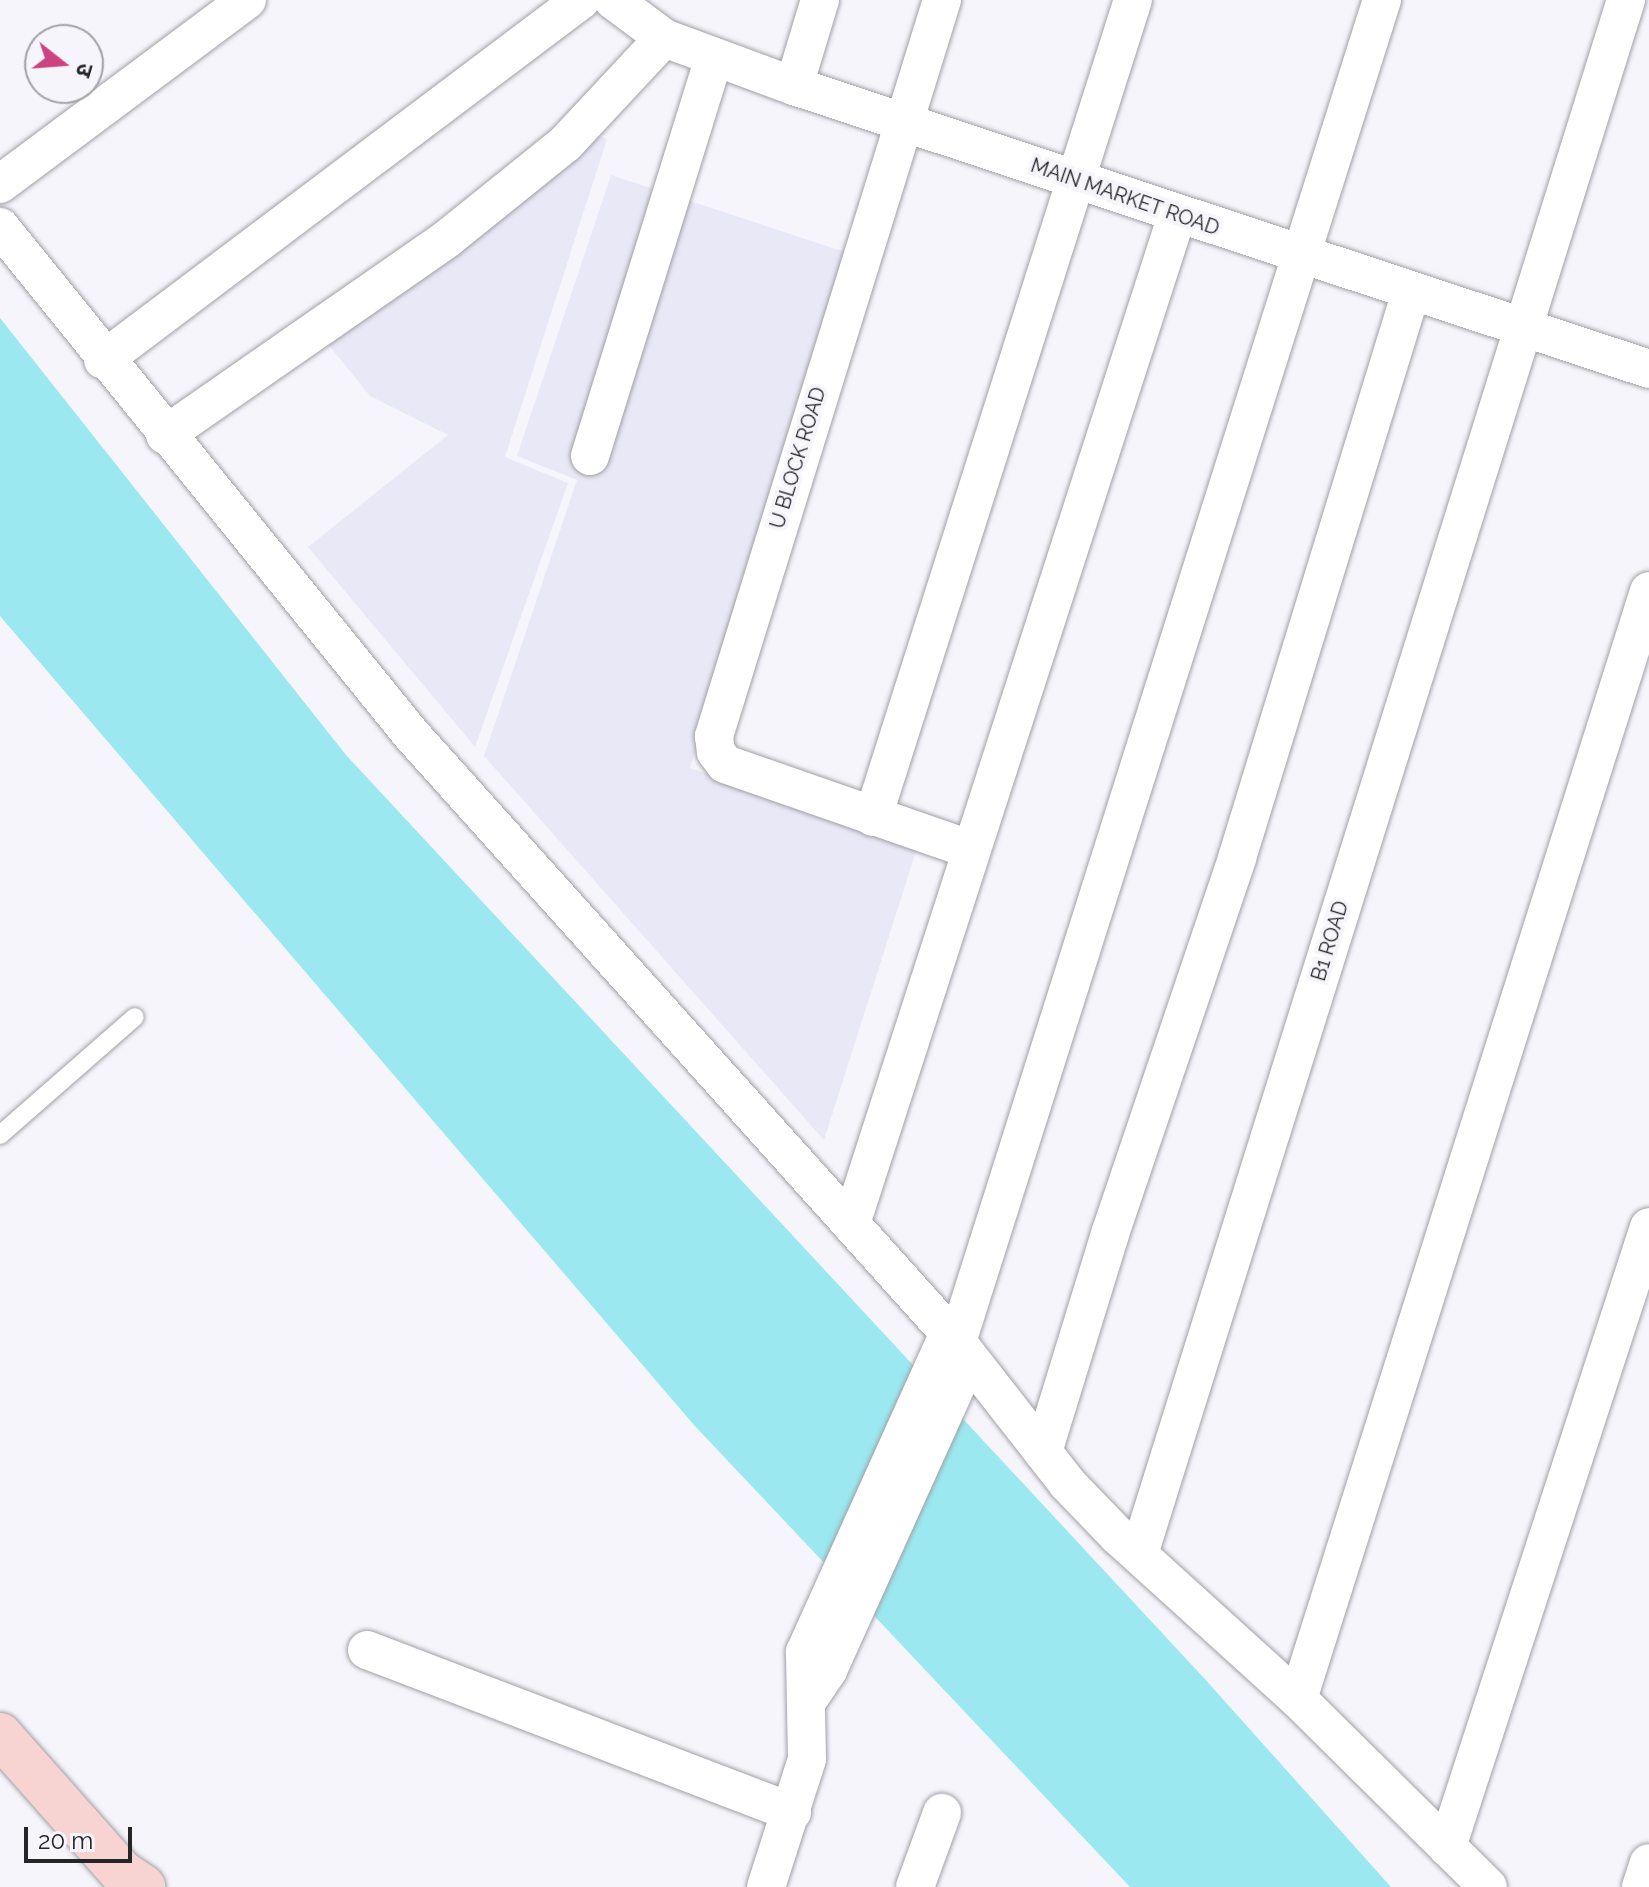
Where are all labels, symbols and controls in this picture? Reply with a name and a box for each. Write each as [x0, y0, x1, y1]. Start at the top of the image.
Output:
north arrow [24, 24, 104, 104]
text: उ [71, 60, 99, 80]
street label: MAIN MARKET ROAD [1027, 153, 1223, 241]
street label: U BLOCK ROAD [765, 384, 831, 532]
street label: B1 ROAD [1306, 898, 1354, 984]
scale bar [28, 1811, 136, 1861]
text: 20 m [38, 1826, 93, 1855]

